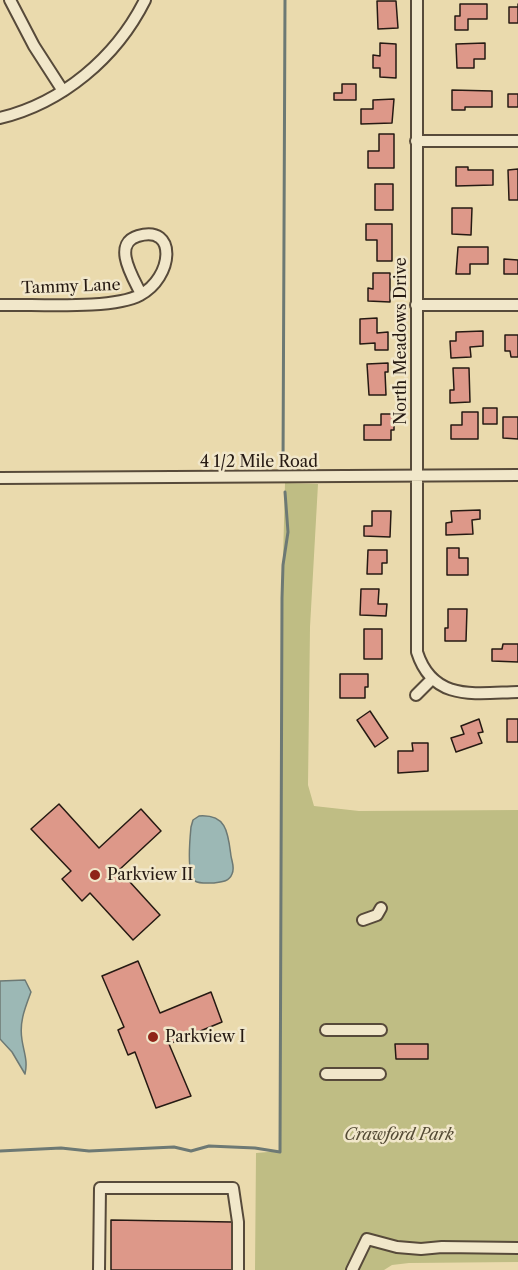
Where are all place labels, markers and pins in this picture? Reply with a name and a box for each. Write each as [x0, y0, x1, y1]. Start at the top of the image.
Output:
place label: Parkview II [107, 865, 193, 885]
marker: Parkview II [88, 868, 102, 882]
place label: Parkview I [165, 1027, 245, 1047]
marker: Parkview I [146, 1030, 160, 1044]

